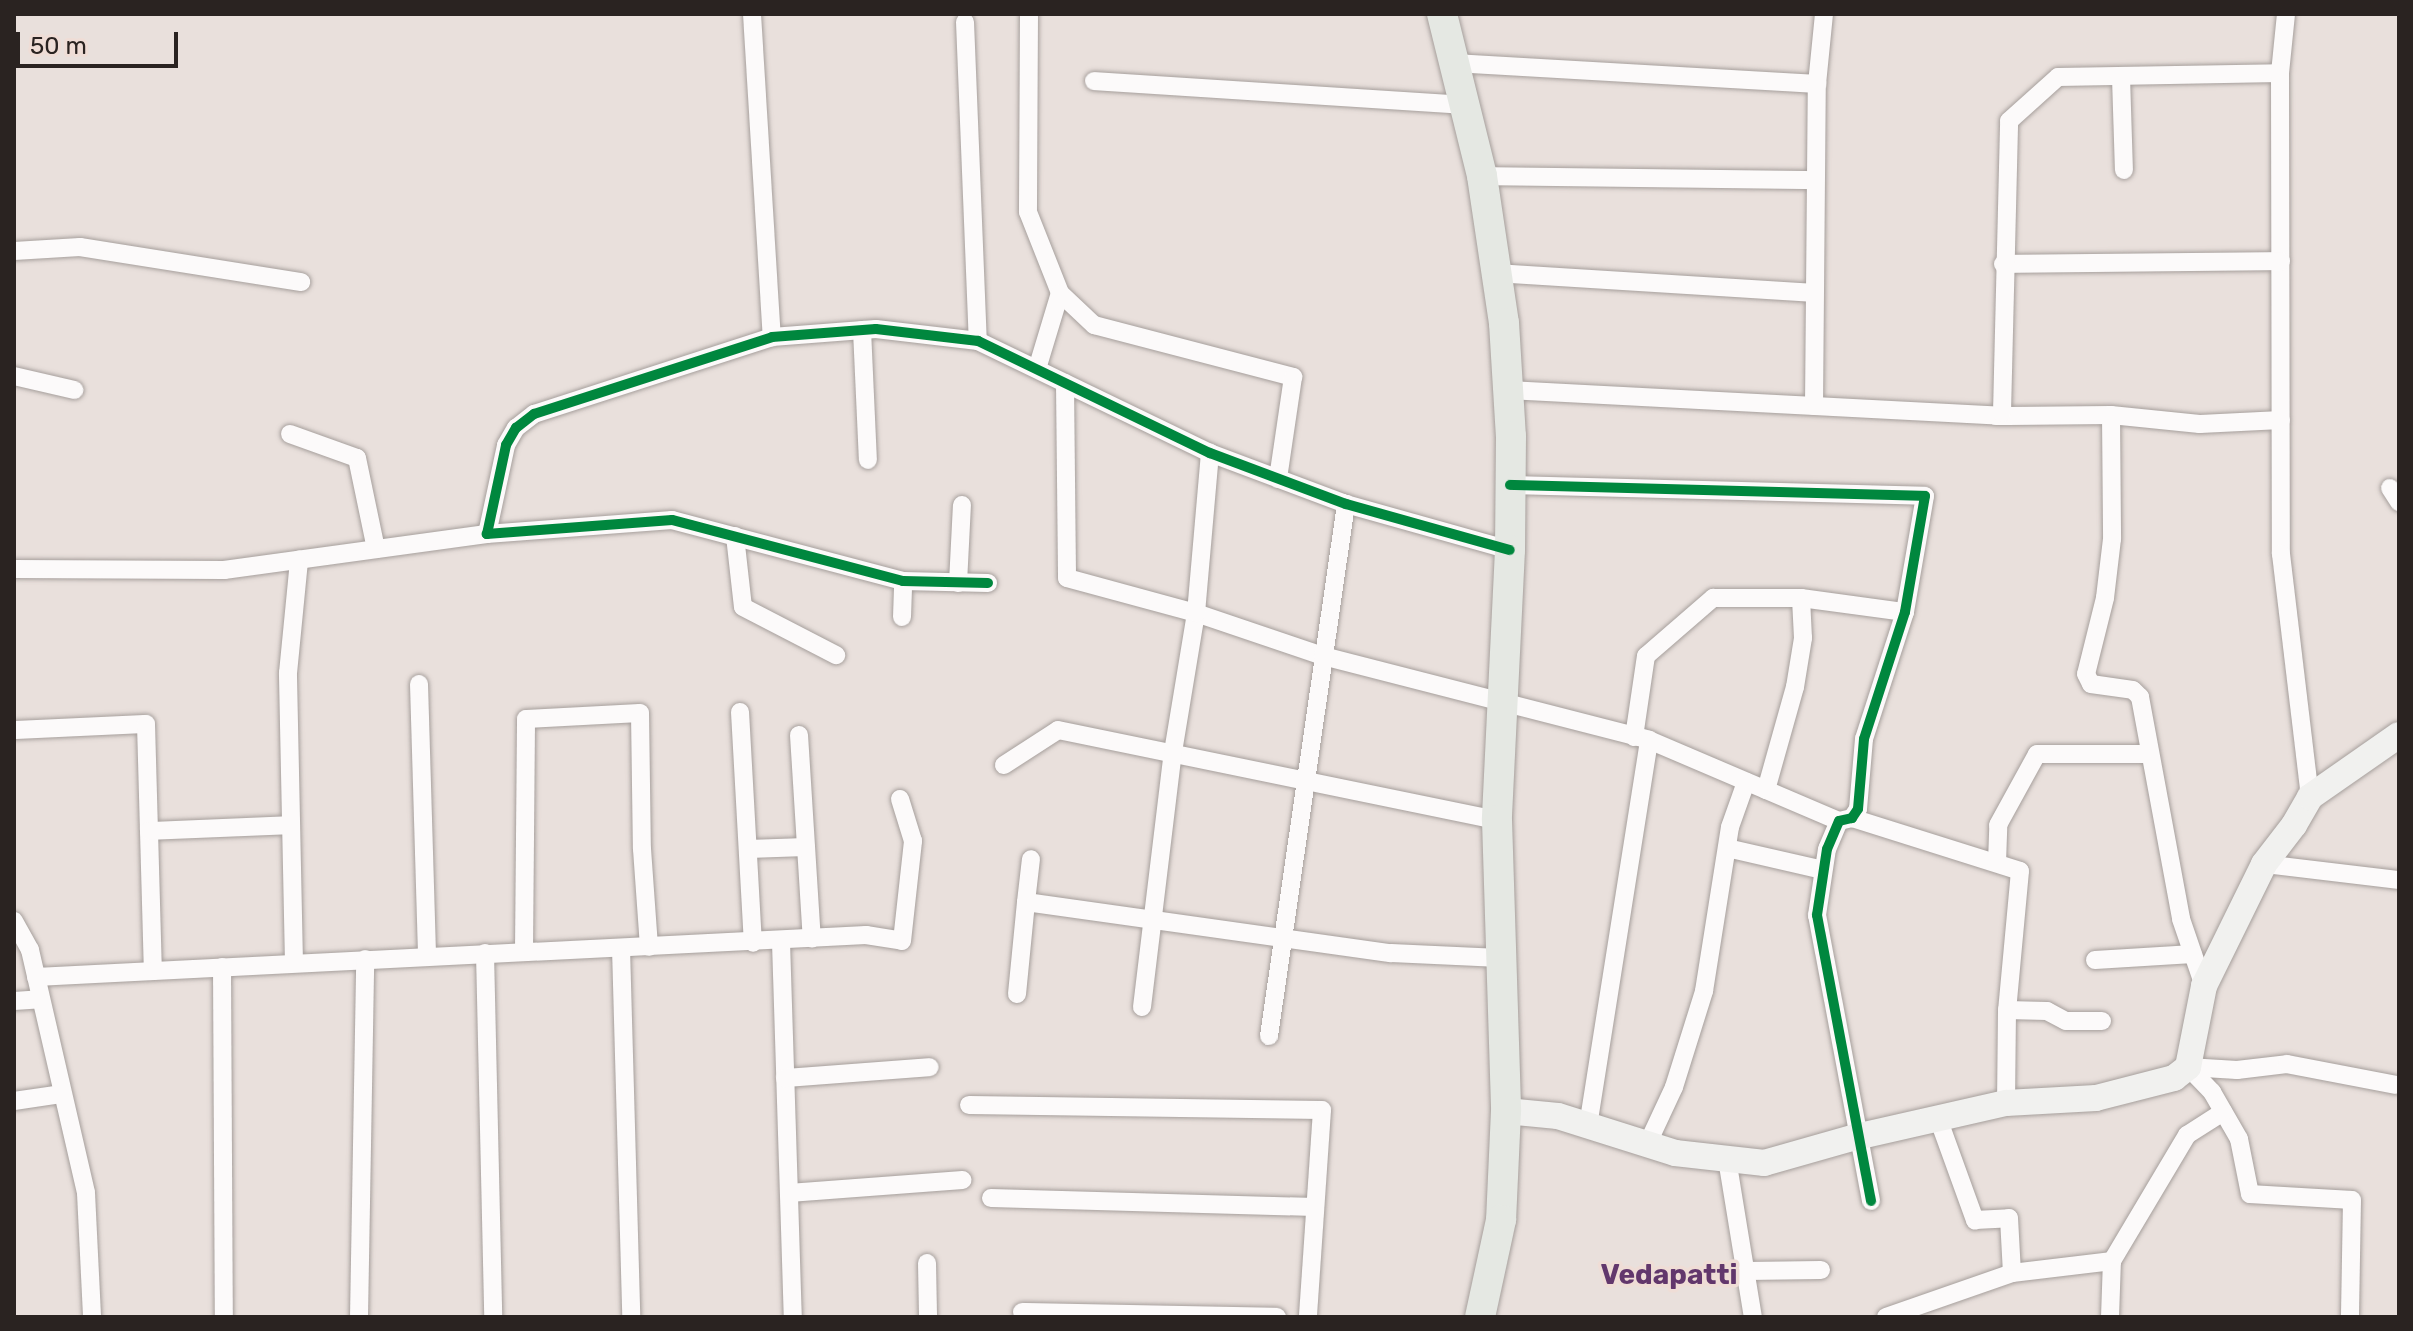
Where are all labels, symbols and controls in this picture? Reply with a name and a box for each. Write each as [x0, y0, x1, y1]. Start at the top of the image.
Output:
scale bar [20, 16, 182, 66]
text: 50 m [30, 32, 87, 60]
district label: Vedapatti [1601, 1258, 1737, 1292]

